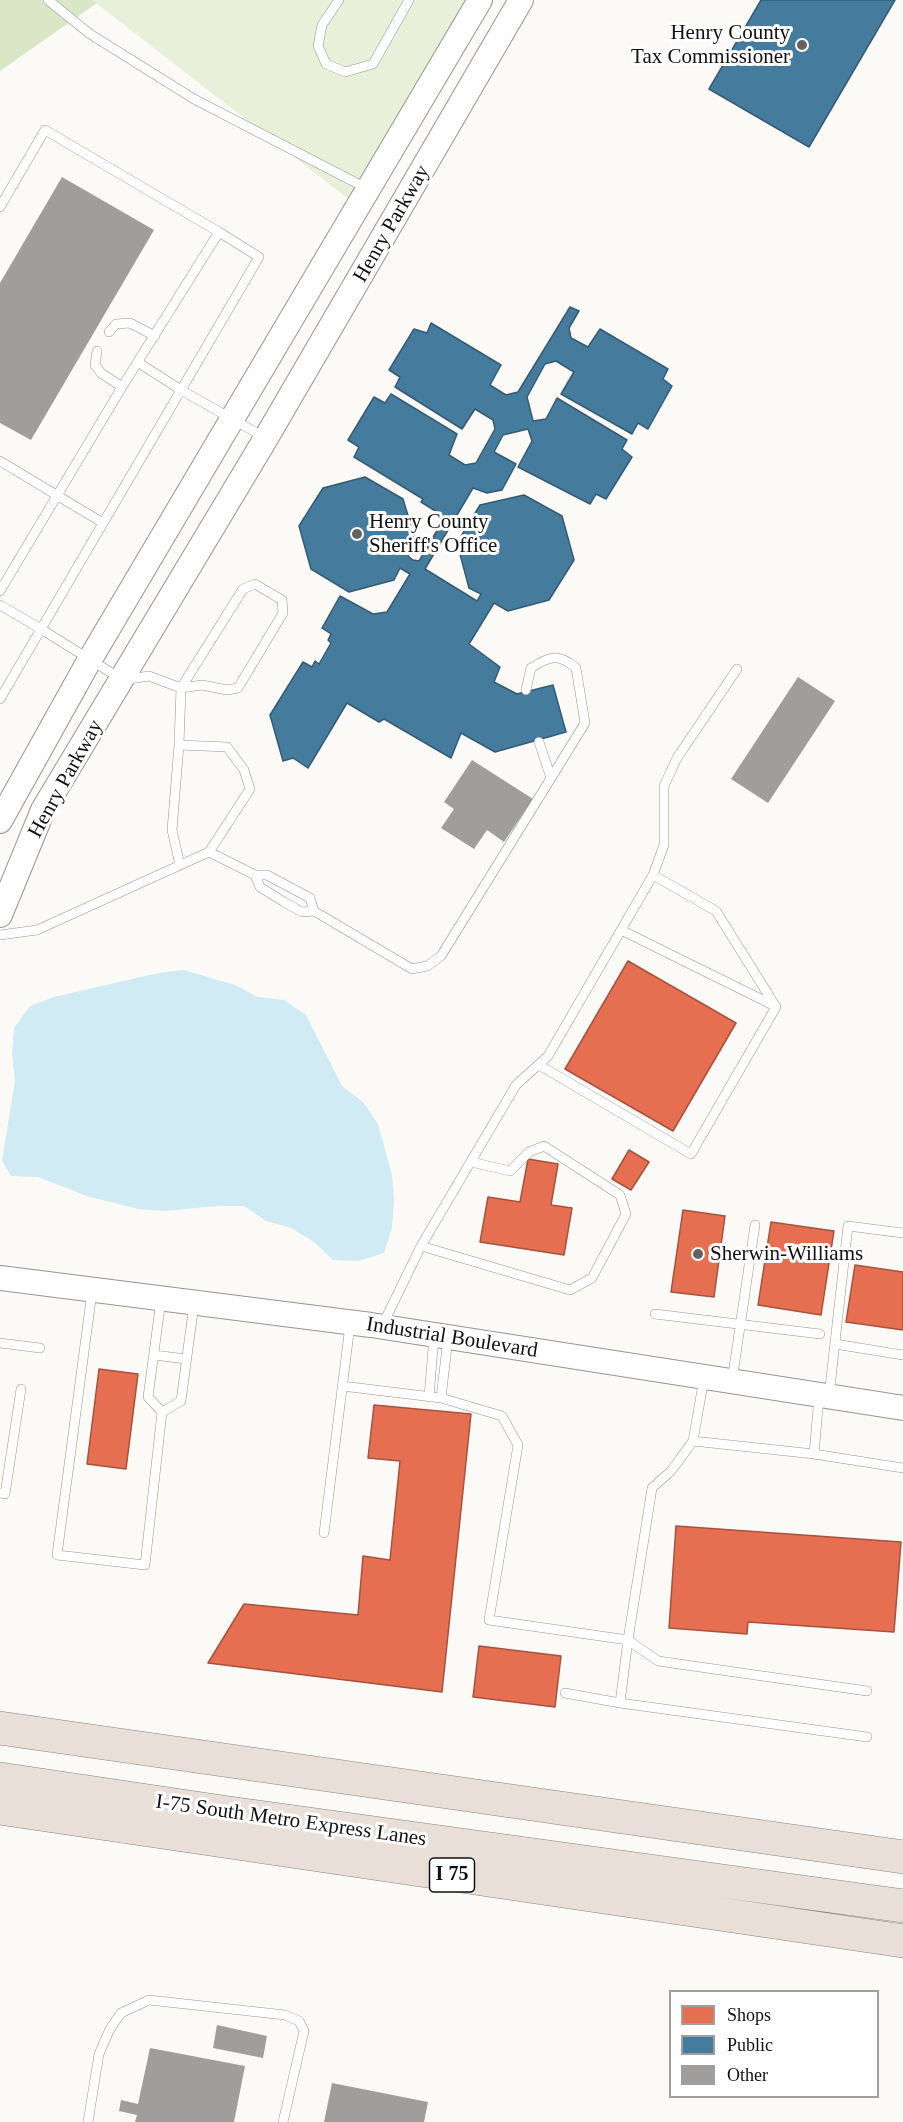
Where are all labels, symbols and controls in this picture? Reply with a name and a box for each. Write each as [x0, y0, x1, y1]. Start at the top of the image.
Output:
place label: Henry County Tax Commissioner [631, 20, 790, 70]
marker: Henry County Tax Commissioner [795, 38, 809, 52]
street label: Henry Parkway [348, 161, 436, 287]
place label: Henry County Sheriff's Office [369, 509, 497, 559]
marker: Henry County Sheriff's Office [350, 527, 364, 541]
street label: Henry Parkway [23, 716, 109, 842]
place label: Sherwin-Williams [710, 1241, 863, 1267]
marker: Sherwin-Williams [691, 1247, 705, 1261]
street label: Industrial Boulevard [364, 1312, 540, 1364]
street label: I-75 South Metro Express Lanes [154, 1790, 428, 1852]
road number: I 75 [430, 1858, 474, 1892]
legend [669, 1990, 879, 2098]
text: Shops [727, 2005, 771, 2025]
text: Public [727, 2035, 773, 2055]
text: Other [727, 2065, 768, 2085]

